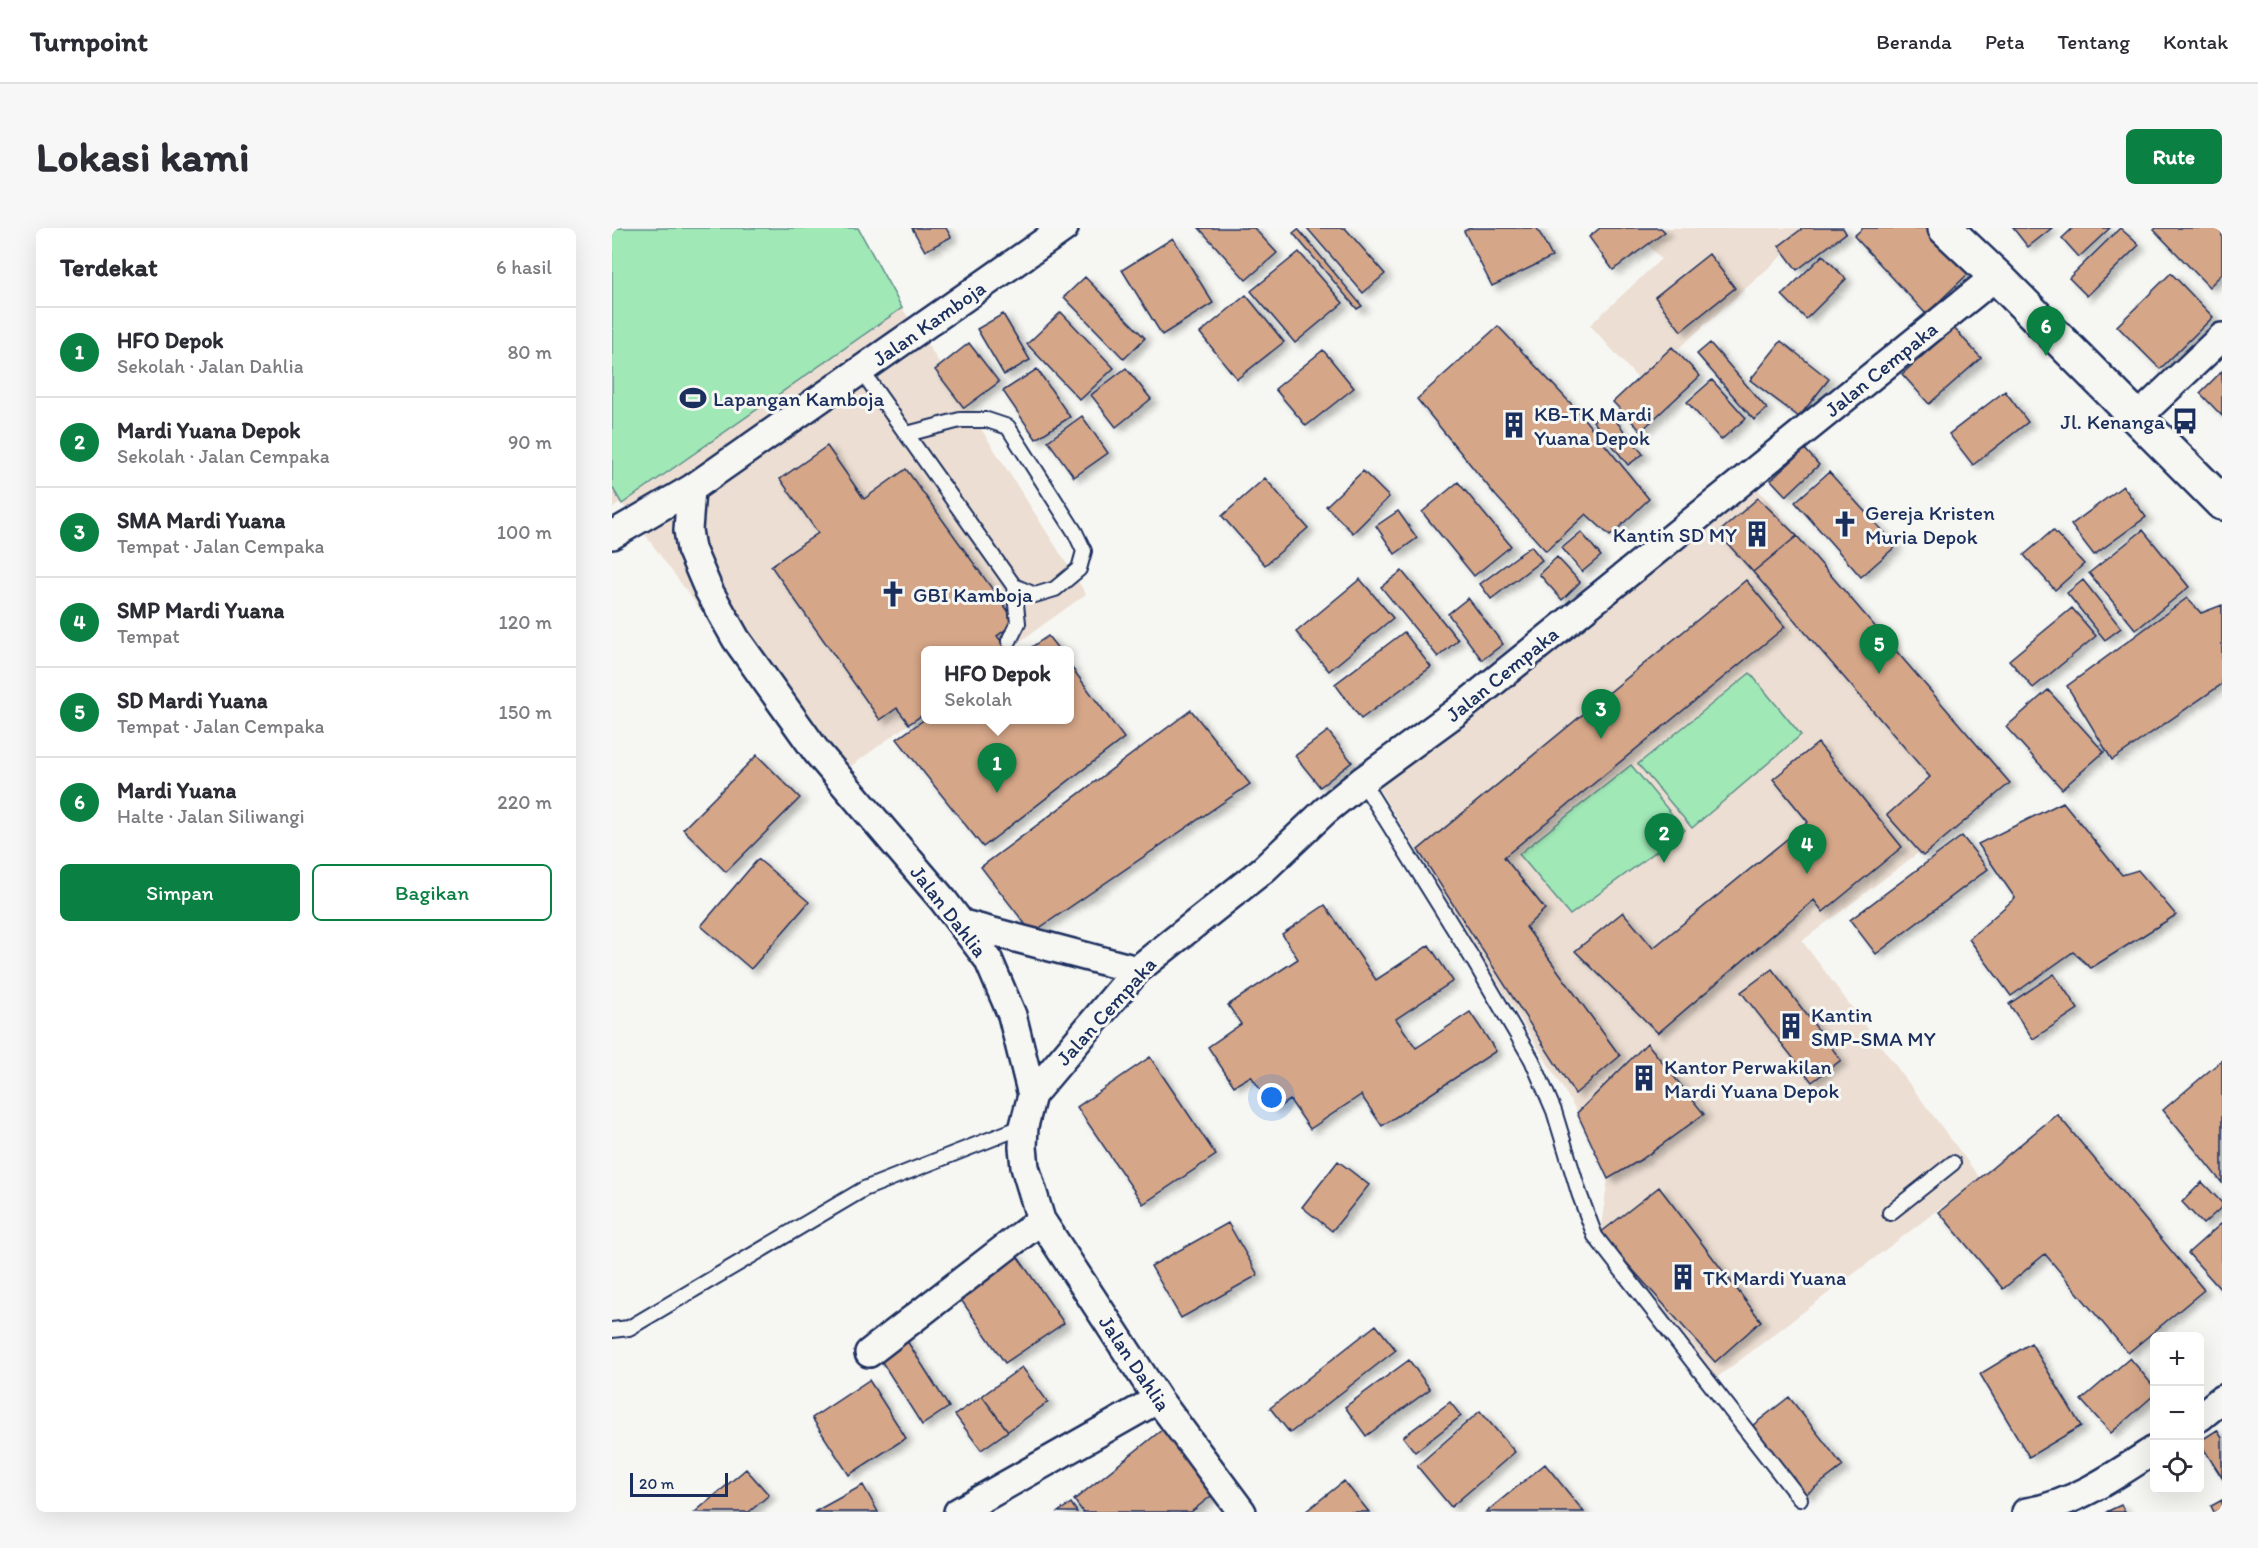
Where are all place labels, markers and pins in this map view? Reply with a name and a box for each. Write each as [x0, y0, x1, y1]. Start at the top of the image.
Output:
pin: 6 [2026, 306, 2066, 356]
sports icon: Lapangan Kamboja [678, 383, 708, 413]
place label: Lapangan Kamboja [713, 386, 885, 411]
place label: KB-TK Mardi Yuana Depok [1534, 401, 1652, 450]
bus stop icon: Jl. Kenanga [2170, 406, 2200, 436]
place label: Jl. Kenanga [2061, 409, 2165, 434]
building icon: KB-TK Mardi Yuana Depok [1499, 410, 1529, 440]
place label: Gereja Kristen Muria Depok [1865, 500, 1995, 549]
church icon: Gereja Kristen Muria Depok [1830, 509, 1860, 539]
building icon: Kantin SD MY [1742, 519, 1772, 549]
place label: Kantin SD MY [1613, 522, 1737, 547]
church icon: GBI Kamboja [878, 579, 908, 609]
place label: GBI Kamboja [913, 582, 1033, 607]
pin: 5 [1860, 624, 1898, 674]
pin: 3 [1582, 690, 1620, 739]
pin: 1 [978, 744, 1016, 793]
pin: 2 [1644, 814, 1684, 863]
pin: 4 [1788, 824, 1826, 874]
place label: Kantin SMP-SMA MY [1811, 1002, 1936, 1051]
building icon: Kantin SMP-SMA MY [1776, 1011, 1806, 1041]
place label: Kantor Perwakilan Mardi Yuana Depok [1664, 1054, 1840, 1103]
building icon: Kantor Perwakilan Mardi Yuana Depok [1629, 1063, 1659, 1093]
building icon: TK Mardi Yuana [1668, 1262, 1698, 1292]
place label: TK Mardi Yuana [1703, 1265, 1846, 1290]

